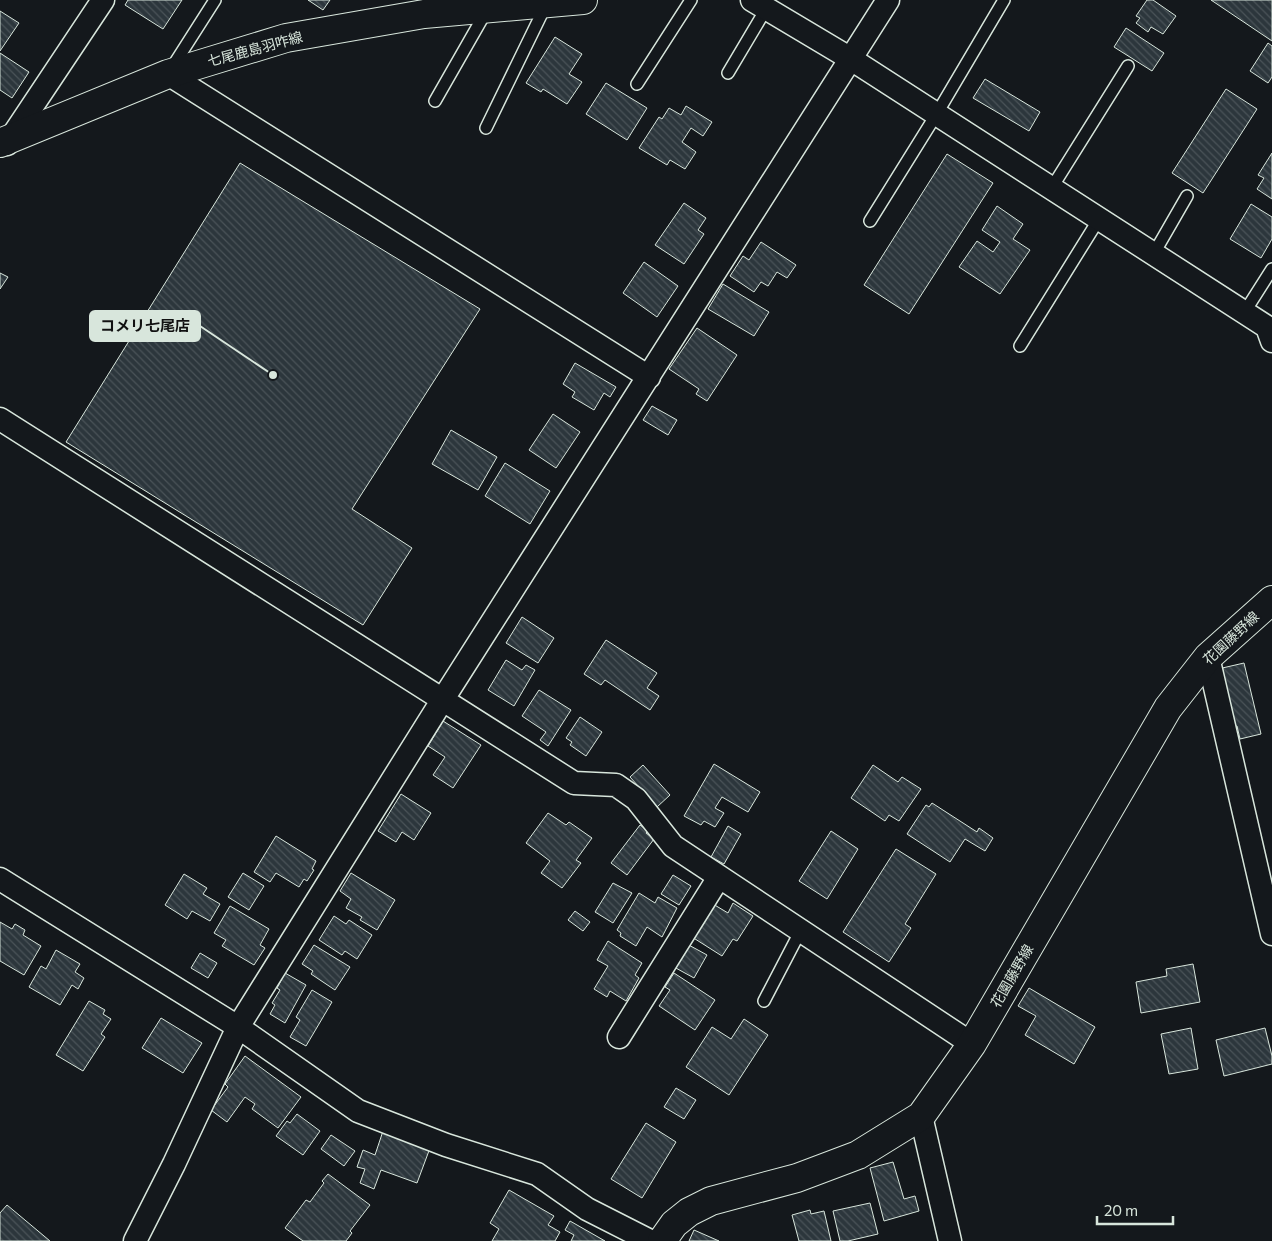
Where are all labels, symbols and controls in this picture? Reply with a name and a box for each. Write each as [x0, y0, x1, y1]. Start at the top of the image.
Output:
street label: 七尾鹿島羽咋線 [205, 28, 304, 69]
callout: コメリ七尾店 [90, 311, 200, 341]
text: コメリ七尾店 [100, 316, 190, 334]
street label: 花園藤野線 [1199, 608, 1262, 668]
street label: 花園藤野線 [987, 941, 1036, 1010]
scale bar [1097, 1194, 1173, 1226]
text: 20 m [1104, 1201, 1138, 1219]

